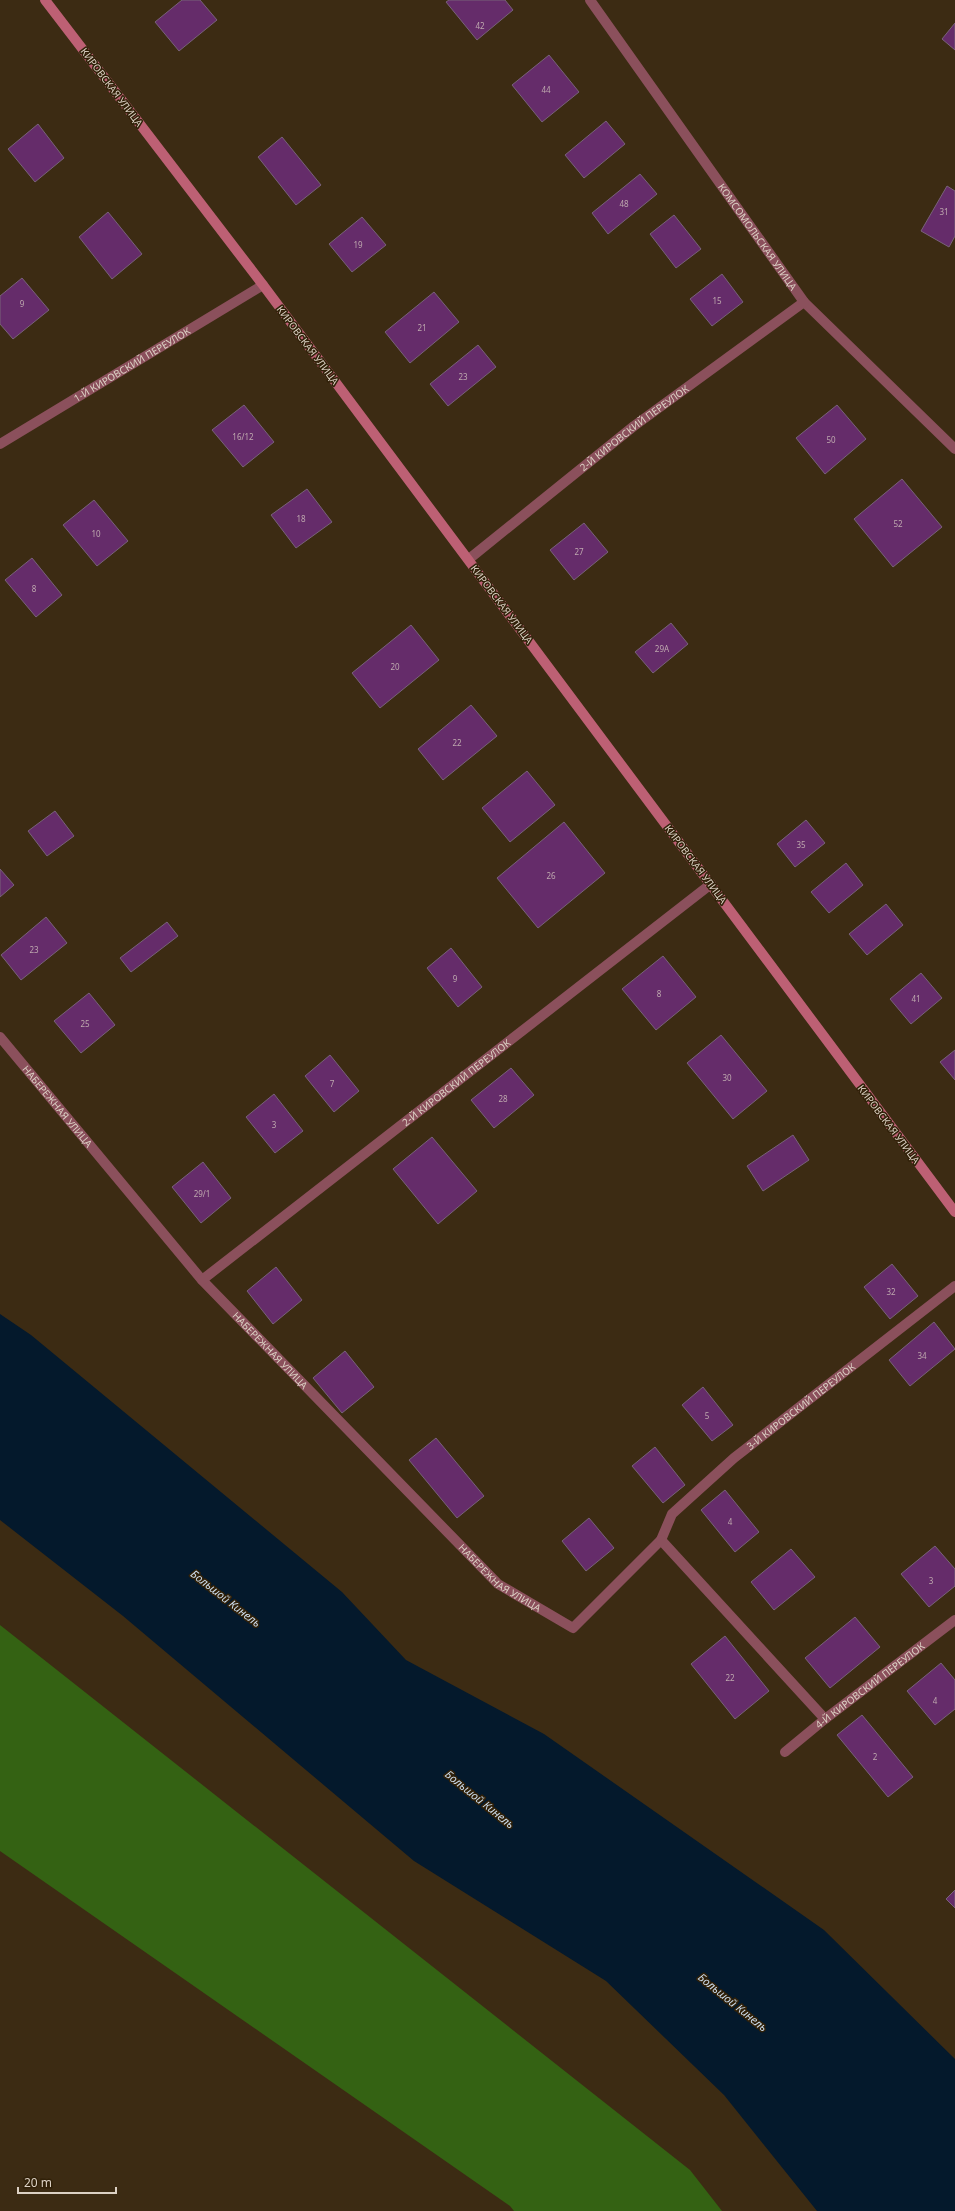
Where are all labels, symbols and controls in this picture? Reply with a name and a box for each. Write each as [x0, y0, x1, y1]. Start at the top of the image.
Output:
house number: 42 [475, 20, 485, 31]
street label: КИРОВСКАЯ УЛИЦА [78, 45, 147, 130]
house number: 44 [541, 84, 551, 95]
street label: КОМСОМОЛЬСКАЯ УЛИЦА [715, 180, 801, 293]
house number: 48 [619, 198, 629, 209]
house number: 31 [939, 206, 949, 217]
house number: 19 [353, 239, 363, 250]
house number: 15 [712, 295, 722, 306]
house number: 9 [20, 298, 25, 309]
street label: КИРОВСКАЯ УЛИЦА [274, 303, 343, 388]
house number: 21 [417, 322, 427, 333]
street label: 1-Й КИРОВСКИЙ ПЕРЕУЛОК [71, 323, 193, 405]
house number: 23 [458, 371, 468, 382]
street label: 2-Й КИРОВСКИЙ ПЕРЕУЛОК [577, 381, 692, 474]
house number: 16/12 [232, 431, 254, 442]
house number: 50 [826, 434, 836, 445]
house number: 18 [296, 513, 306, 524]
house number: 52 [893, 518, 903, 529]
house number: 10 [91, 528, 101, 539]
house number: 27 [574, 546, 584, 557]
street label: КИРОВСКАЯ УЛИЦА [468, 562, 537, 647]
house number: 8 [32, 583, 37, 594]
house number: 29А [655, 643, 670, 654]
house number: 20 [390, 661, 400, 672]
house number: 22 [452, 737, 462, 748]
street label: КИРОВСКАЯ УЛИЦА [662, 822, 731, 907]
house number: 35 [796, 839, 806, 850]
house number: 26 [546, 870, 556, 881]
house number: 23 [29, 944, 39, 955]
house number: 9 [453, 973, 458, 984]
house number: 8 [657, 988, 662, 999]
house number: 41 [911, 993, 921, 1004]
house number: 25 [80, 1018, 90, 1029]
street label: 2-Й КИРОВСКИЙ ПЕРЕУЛОК [399, 1035, 514, 1129]
street label: НАБЕРЕЖНАЯ УЛИЦА [19, 1062, 96, 1151]
house number: 30 [722, 1072, 732, 1083]
house number: 7 [330, 1078, 335, 1089]
street label: КИРОВСКАЯ УЛИЦА [855, 1082, 924, 1167]
house number: 28 [498, 1093, 508, 1104]
house number: 3 [272, 1119, 277, 1130]
house number: 29/1 [194, 1188, 210, 1199]
house number: 32 [886, 1286, 896, 1297]
street label: НАБЕРЕЖНАЯ УЛИЦА [230, 1309, 312, 1392]
house number: 34 [917, 1350, 927, 1361]
street label: 3-Й КИРОВСКИЙ ПЕРЕУЛОК [743, 1359, 859, 1453]
house number: 5 [705, 1410, 710, 1421]
house number: 4 [728, 1516, 733, 1527]
street label: НАБЕРЕЖНАЯ УЛИЦА [456, 1541, 544, 1615]
water label: Большой Кинель [188, 1566, 264, 1630]
house number: 3 [929, 1575, 934, 1586]
street label: 4-Й КИРОВСКИЙ ПЕРЕУЛОК [812, 1638, 928, 1731]
house number: 22 [725, 1672, 735, 1683]
house number: 4 [933, 1695, 938, 1706]
house number: 2 [873, 1751, 878, 1762]
water label: Большой Кинель [442, 1767, 518, 1832]
water label: Большой Кинель [695, 1970, 771, 2035]
scale bar [18, 2169, 116, 2195]
text: 20 m [24, 2174, 52, 2191]

